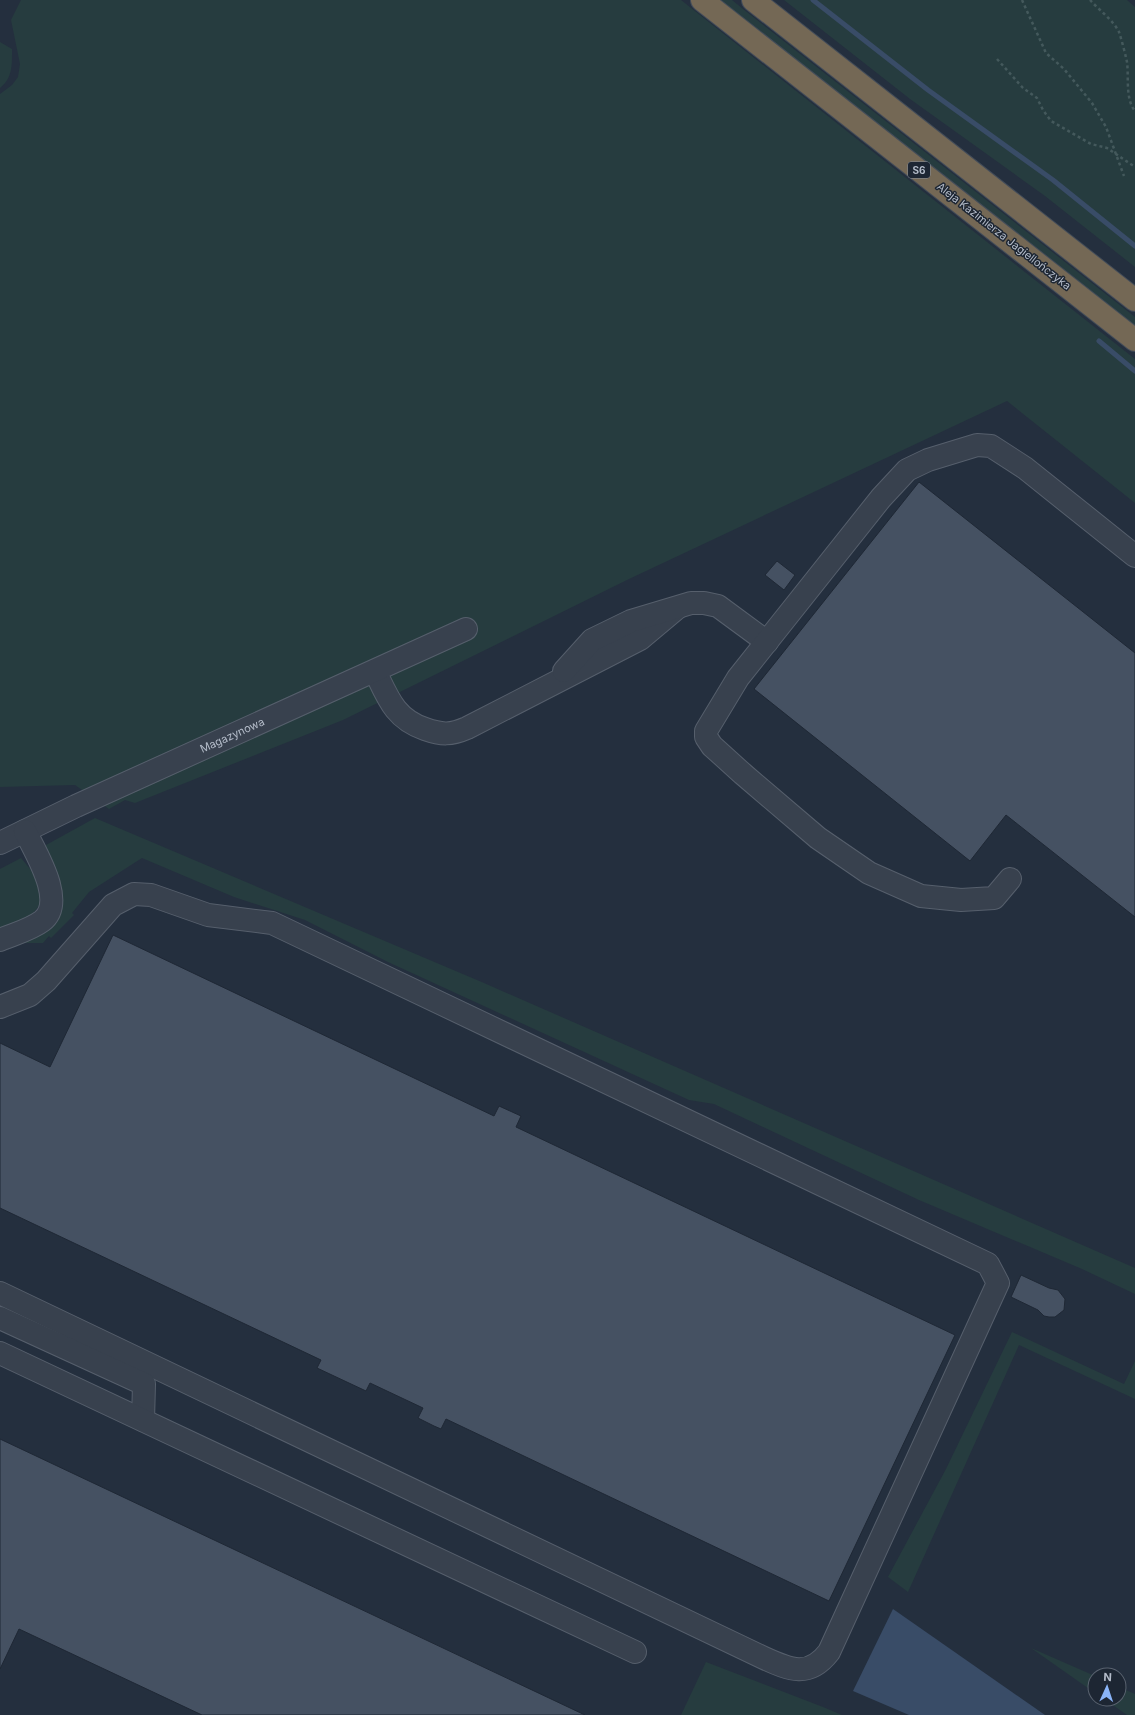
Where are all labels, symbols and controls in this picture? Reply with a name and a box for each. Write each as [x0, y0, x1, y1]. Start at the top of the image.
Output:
road number: S6 [908, 162, 930, 178]
street label: Aleja Kazimierza Jagiellończyka [934, 179, 1074, 293]
street label: Magazynowa [198, 714, 267, 756]
north arrow [1087, 1667, 1127, 1707]
text: N [1103, 1670, 1112, 1684]

